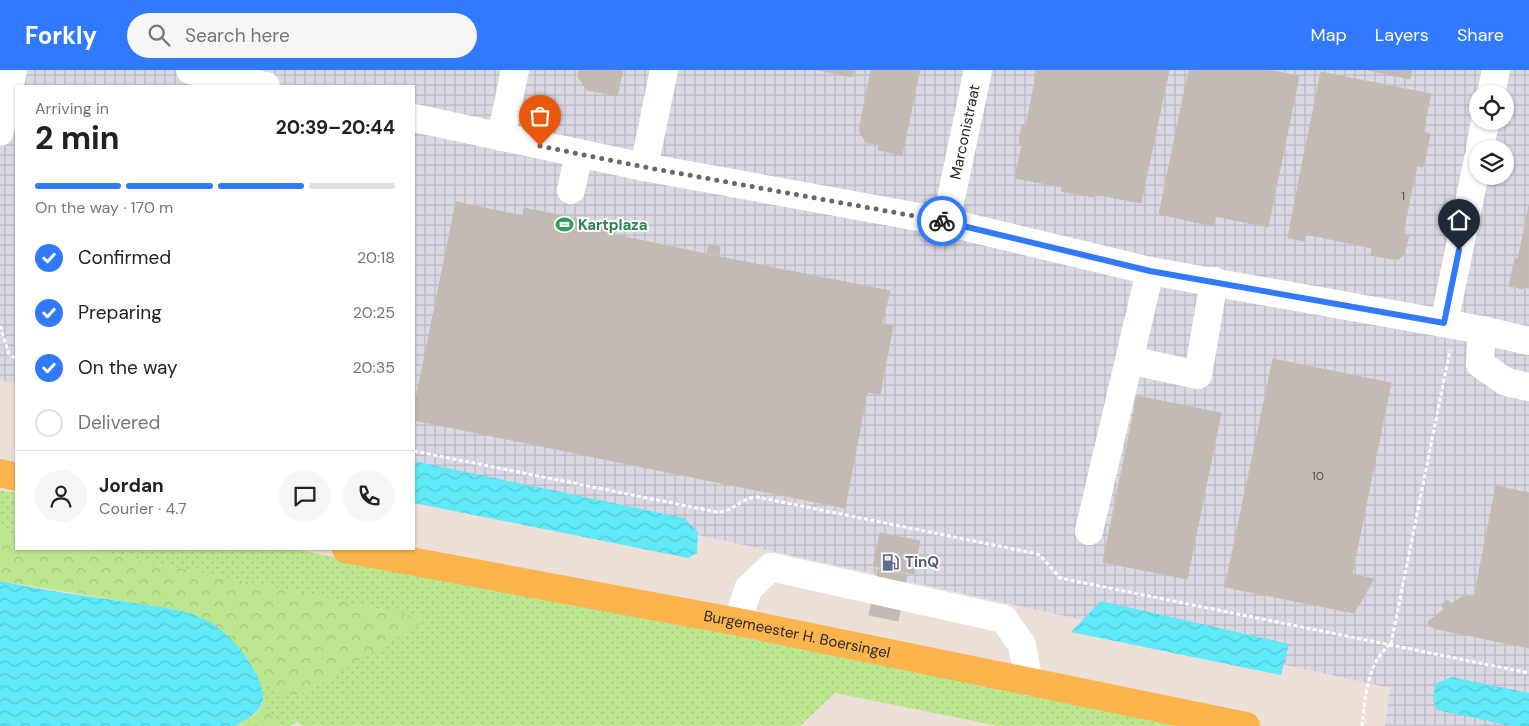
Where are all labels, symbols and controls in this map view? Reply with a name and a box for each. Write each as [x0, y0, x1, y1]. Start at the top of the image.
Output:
search box [127, 13, 477, 58]
text: Forkly [25, 20, 97, 51]
icon: search [145, 21, 173, 49]
text: Search here [185, 23, 290, 48]
text: Map [1311, 23, 1347, 47]
text: Layers [1375, 23, 1429, 47]
text: Share [1457, 23, 1504, 47]
street label: Marconistraat [945, 83, 985, 181]
map controls [1469, 85, 1514, 185]
button: locate [1469, 85, 1514, 130]
pin [519, 95, 561, 146]
text: Arriving in [35, 98, 109, 119]
icon: bag [526, 102, 554, 130]
text: 20:39–20:44 [276, 115, 395, 140]
text: 2 min [35, 117, 120, 159]
button: layers [1469, 140, 1514, 185]
house number: 1 [1401, 188, 1405, 204]
courier [917, 196, 967, 246]
text: On the way · 170 m [35, 197, 173, 218]
pin [1438, 199, 1480, 250]
icon: home [1445, 206, 1473, 234]
icon: bike [928, 207, 956, 235]
sports icon: Kartplaza [554, 215, 574, 235]
place label: Kartplaza [578, 215, 647, 235]
icon: check [35, 244, 63, 272]
text: Confirmed [78, 245, 171, 270]
text: 20:18 [357, 247, 395, 268]
icon: check [35, 299, 63, 327]
text: Preparing [78, 300, 162, 325]
text: 20:25 [353, 302, 395, 323]
icon: check [35, 354, 63, 382]
text: On the way [78, 355, 178, 380]
text: 20:35 [353, 357, 395, 378]
text: Delivered [78, 410, 160, 435]
house number: 10 [1312, 468, 1324, 484]
button: person [35, 470, 87, 522]
button: chat [279, 470, 331, 522]
button: phone [343, 470, 395, 522]
text: Jordan [99, 473, 164, 498]
text: Courier · 4.7 [99, 498, 187, 519]
fuel station icon: TinQ [881, 552, 901, 572]
place label: TinQ [905, 552, 939, 572]
street label: Burgemeester H. Boersingel [702, 606, 892, 663]

